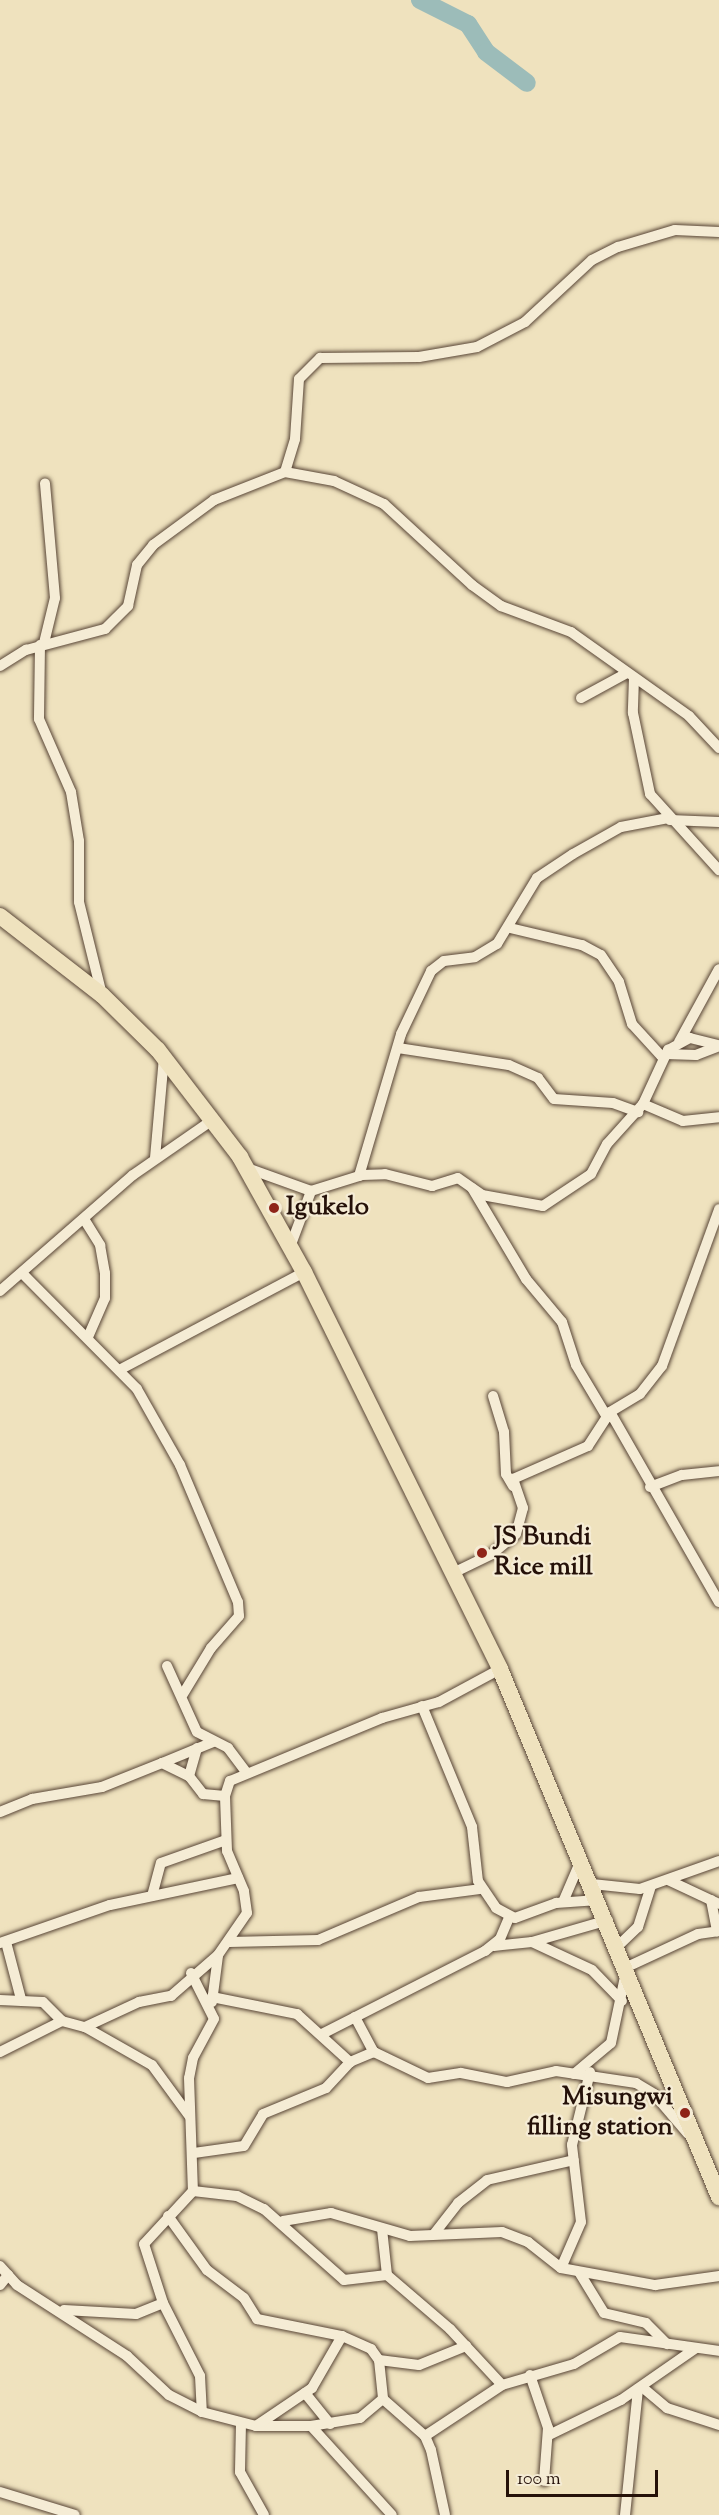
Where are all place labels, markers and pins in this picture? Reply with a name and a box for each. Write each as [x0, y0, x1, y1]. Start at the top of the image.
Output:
place label: Igukelo [286, 1192, 369, 1224]
marker: Igukelo [267, 1201, 281, 1215]
place label: JS Bundi Rice mill [494, 1522, 593, 1583]
marker: JS Bundi Rice mill [475, 1546, 489, 1560]
place label: Misungwi filling station [527, 2082, 673, 2144]
marker: Misungwi filling station [678, 2106, 692, 2120]

